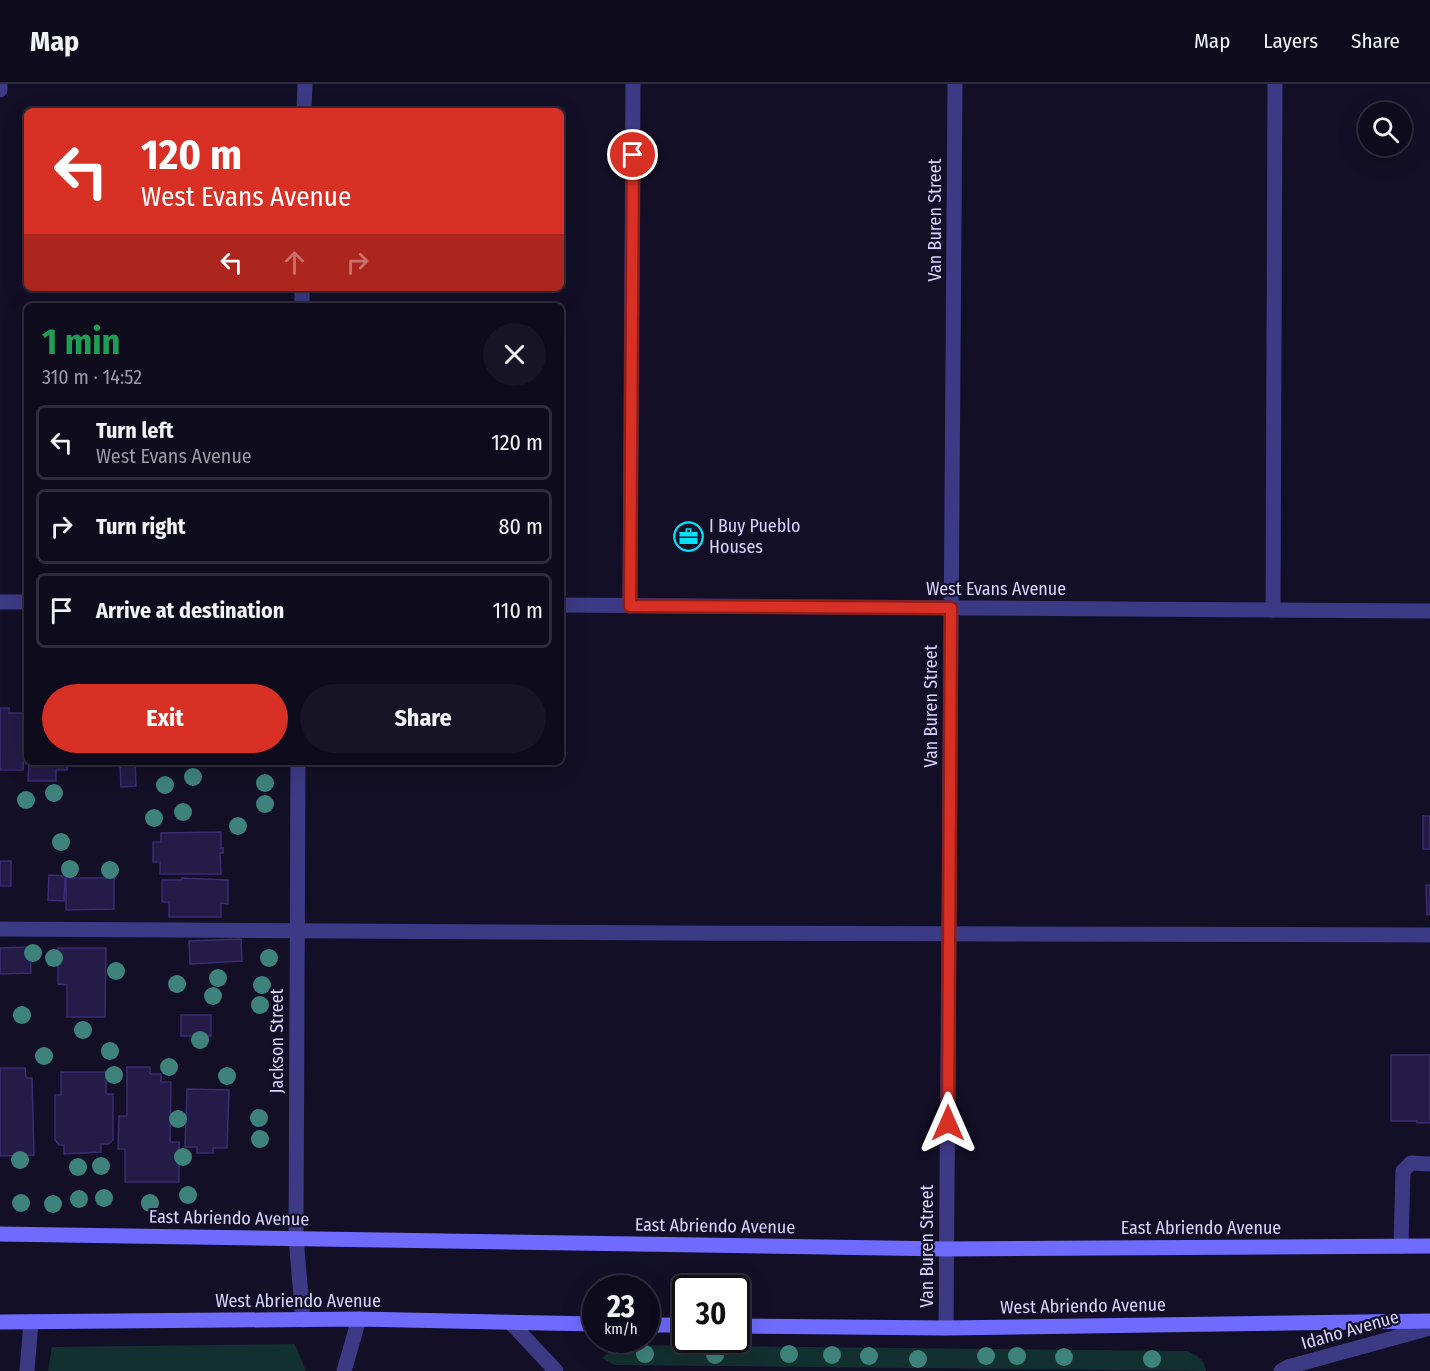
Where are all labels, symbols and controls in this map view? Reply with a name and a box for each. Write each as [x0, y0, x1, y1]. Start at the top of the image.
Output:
text: Map [30, 25, 79, 58]
text: Map [1194, 28, 1230, 54]
text: Layers [1263, 28, 1318, 54]
text: Share [1351, 28, 1400, 54]
map controls [1358, 102, 1412, 156]
button: search [1358, 102, 1412, 156]
pin [607, 129, 658, 180]
text: 120 m [141, 130, 242, 180]
icon: left [42, 132, 120, 210]
icon: arrive [616, 138, 649, 171]
street label: Van Buren Street [924, 158, 946, 281]
text: West Evans Avenue [141, 181, 351, 213]
icon: left [215, 246, 248, 279]
icon: ahead [278, 246, 311, 279]
icon: right [341, 246, 374, 279]
text: 1 min [42, 320, 120, 364]
button: close [483, 323, 546, 386]
text: 310 m · 14:52 [42, 365, 142, 389]
text: Turn left [96, 417, 174, 444]
icon: left [45, 426, 78, 459]
text: 120 m [491, 429, 543, 456]
text: West Evans Avenue [96, 444, 252, 468]
icon: right [45, 510, 78, 543]
text: Turn right [96, 513, 185, 540]
text: 80 m [498, 513, 543, 540]
place label: I Buy Pueblo Houses [709, 515, 800, 558]
office icon: I Buy Pueblo Houses [672, 520, 704, 552]
street label: West Evans Avenue [926, 578, 1066, 600]
icon: arrive [45, 594, 78, 627]
text: Arrive at destination [96, 597, 284, 624]
text: 110 m [493, 597, 543, 624]
street label: Van Buren Street [920, 644, 942, 767]
button: Exit [42, 684, 288, 753]
button: Share [300, 684, 546, 753]
street label: Jackson Street [266, 988, 288, 1093]
position arrow [916, 1091, 980, 1155]
street label: Van Buren Street [916, 1184, 938, 1307]
street label: East Abriendo Avenue [149, 1206, 309, 1230]
street label: East Abriendo Avenue [635, 1214, 795, 1238]
street label: East Abriendo Avenue [1121, 1217, 1281, 1239]
speed limit sign: 30 [672, 1275, 750, 1353]
text: 23 [607, 1289, 635, 1325]
street label: West Abriendo Avenue [215, 1290, 381, 1312]
street label: West Abriendo Avenue [1000, 1294, 1166, 1318]
street label: Idaho Avenue [1299, 1306, 1401, 1354]
text: km/h [604, 1320, 638, 1338]

